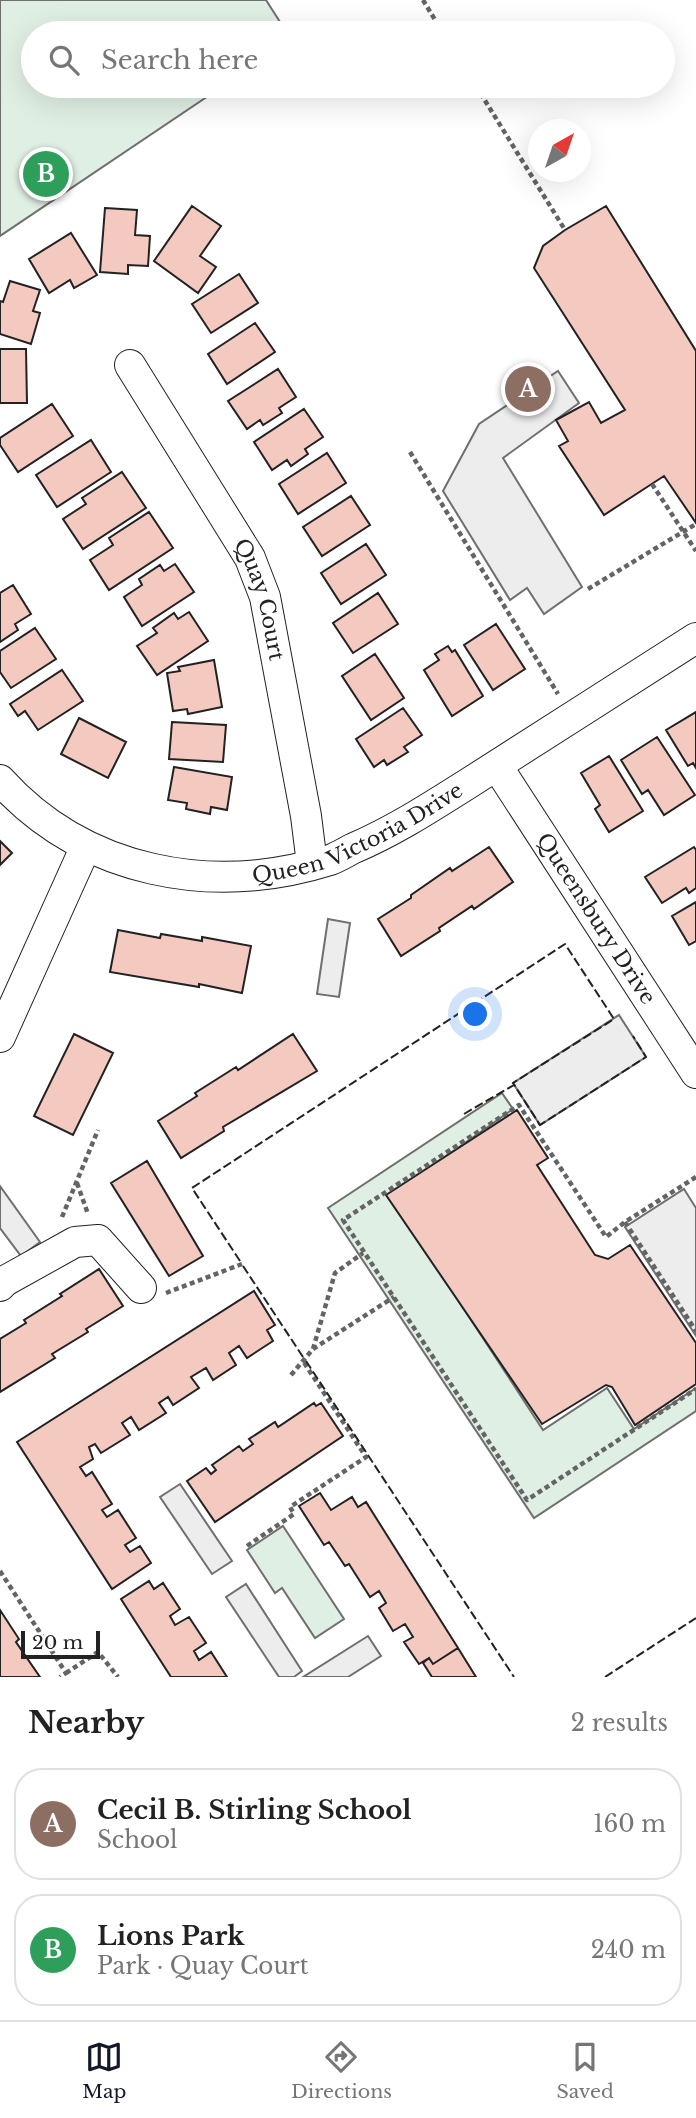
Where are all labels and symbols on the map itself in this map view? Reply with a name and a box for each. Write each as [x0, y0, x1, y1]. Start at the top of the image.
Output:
north arrow [528, 119, 591, 182]
pin: B [23, 148, 69, 200]
pin: A [505, 363, 551, 415]
street label: Quay Court [228, 534, 290, 663]
street label: Queen Victoria Drive [251, 777, 468, 888]
street label: Queensbury Drive [531, 828, 661, 1009]
your location [458, 997, 492, 1031]
scale bar [21, 1628, 100, 1660]

